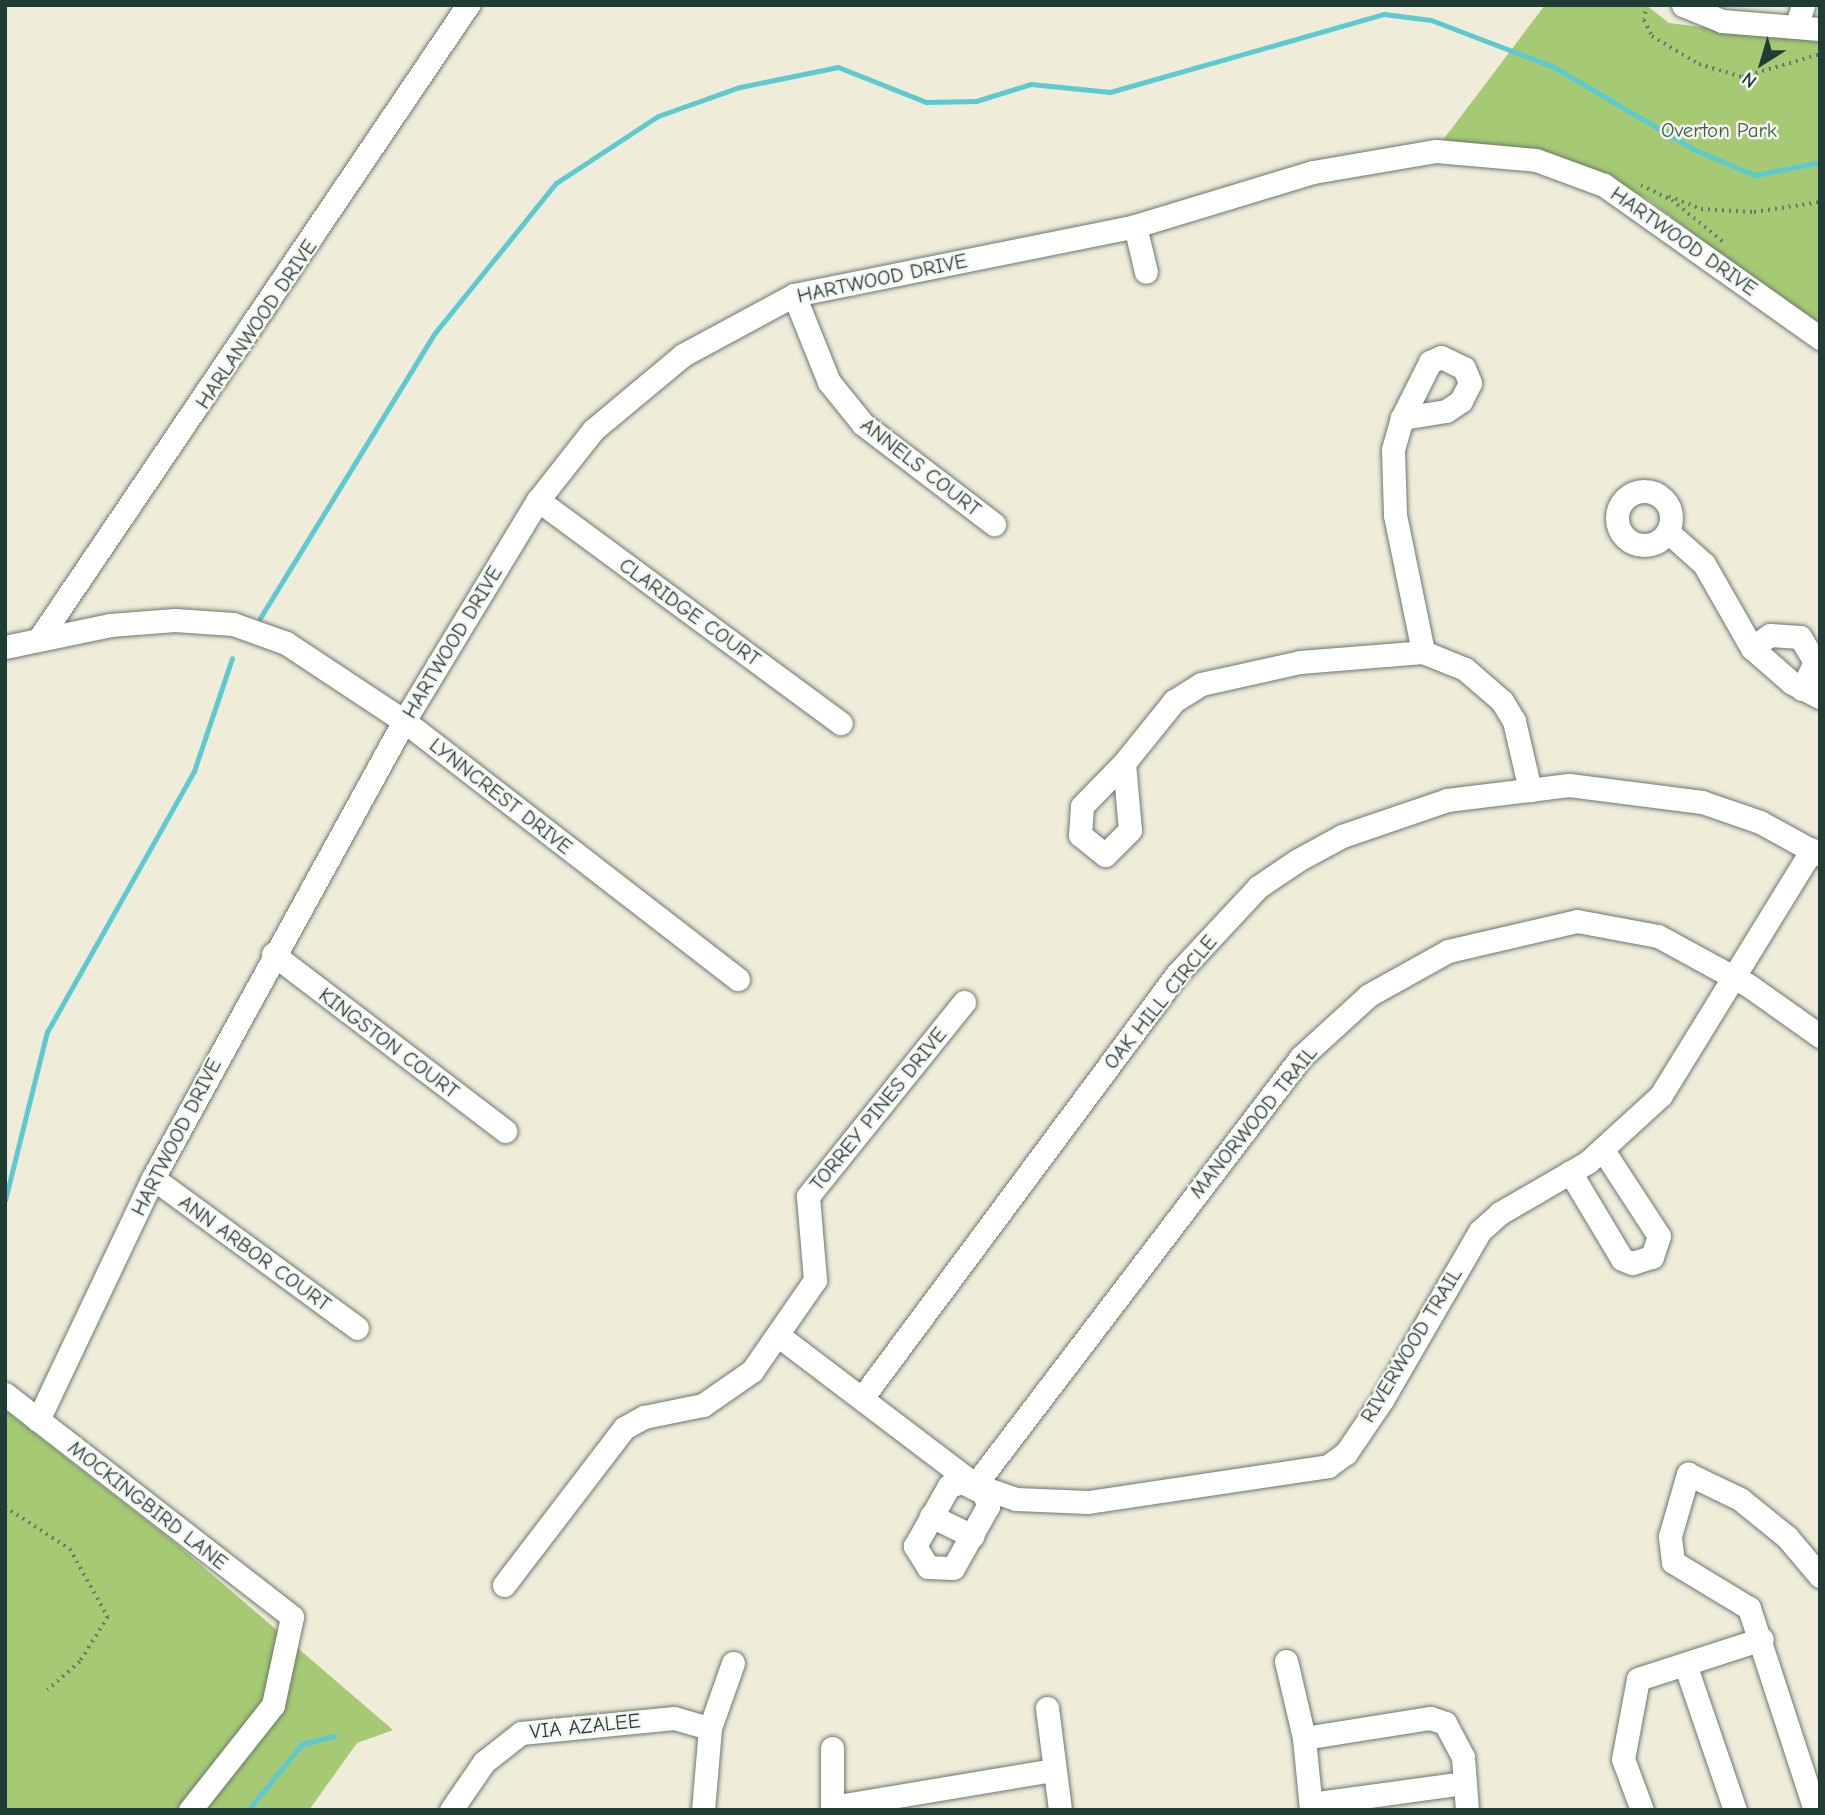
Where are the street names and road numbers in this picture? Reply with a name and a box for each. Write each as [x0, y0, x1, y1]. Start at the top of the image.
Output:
street label: HARTWOOD DRIVE [1606, 181, 1762, 301]
street label: HARLANWOOD DRIVE [190, 235, 322, 413]
street label: HARTWOOD DRIVE [795, 248, 969, 308]
street label: ANNELS COURT [856, 412, 986, 522]
street label: CLARIDGE COURT [614, 552, 766, 672]
street label: HARTWOOD DRIVE [397, 561, 507, 723]
street label: LYNNCREST DRIVE [425, 732, 577, 860]
street label: OAK HILL CIRCLE [1098, 930, 1222, 1074]
street label: KINGSTON COURT [314, 982, 464, 1104]
street label: TORREY PINES DRIVE [804, 1022, 952, 1196]
street label: MANORWOOD TRAIL [1184, 1041, 1322, 1203]
street label: HARTWOOD DRIVE [125, 1054, 227, 1220]
street label: ANN ARBOR COURT [174, 1189, 336, 1317]
street label: RIVERWOOD TRAIL [1355, 1263, 1467, 1427]
street label: MOCKINGBIRD LANE [63, 1435, 233, 1575]
street label: VIA AZALEE [528, 1708, 642, 1744]

